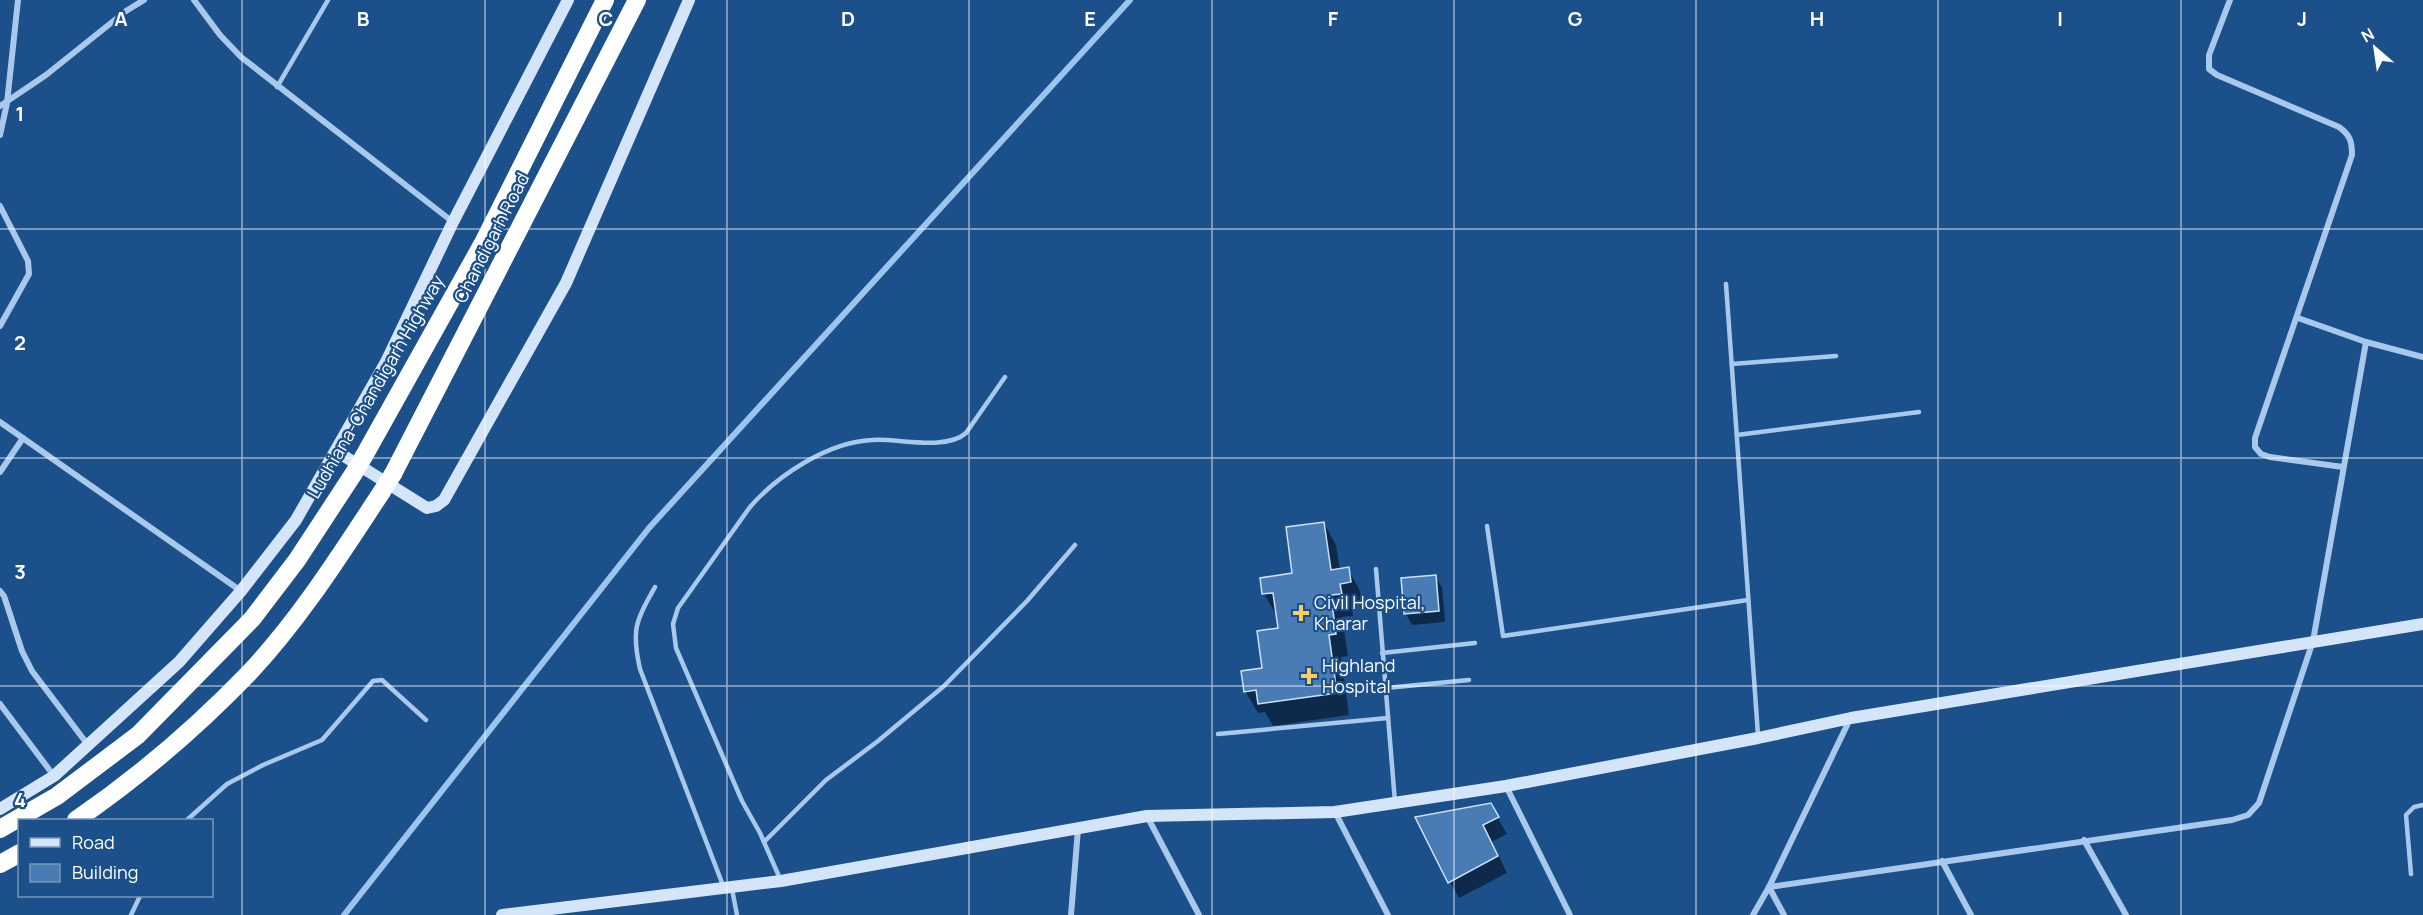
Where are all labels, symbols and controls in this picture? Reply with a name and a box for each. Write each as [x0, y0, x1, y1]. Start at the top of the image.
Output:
text: A [114, 5, 128, 32]
text: B [357, 5, 370, 32]
text: C [599, 5, 613, 32]
text: D [841, 5, 855, 32]
text: E [1084, 5, 1096, 32]
text: F [1328, 5, 1339, 32]
text: G [1568, 5, 1583, 32]
text: H [1810, 5, 1824, 32]
text: I [2057, 5, 2063, 32]
text: J [2297, 5, 2307, 32]
north arrow [2345, 18, 2405, 78]
text: N [2357, 22, 2378, 47]
text: 1 [16, 100, 24, 127]
street label: Chandigarh Road [448, 168, 534, 307]
street label: Ludhiana-Chandigarh Highway [301, 270, 449, 503]
text: 2 [14, 329, 26, 356]
text: 3 [14, 558, 26, 585]
place label: Civil Hospital, Kharar [1314, 590, 1426, 635]
marker: Civil Hospital, Kharar [1292, 604, 1310, 622]
place label: Highland Hospital [1322, 653, 1395, 698]
marker: Highland Hospital [1300, 667, 1318, 685]
text: 4 [14, 786, 26, 813]
legend [18, 819, 213, 897]
text: Road [72, 830, 115, 854]
text: Building [72, 860, 138, 884]

